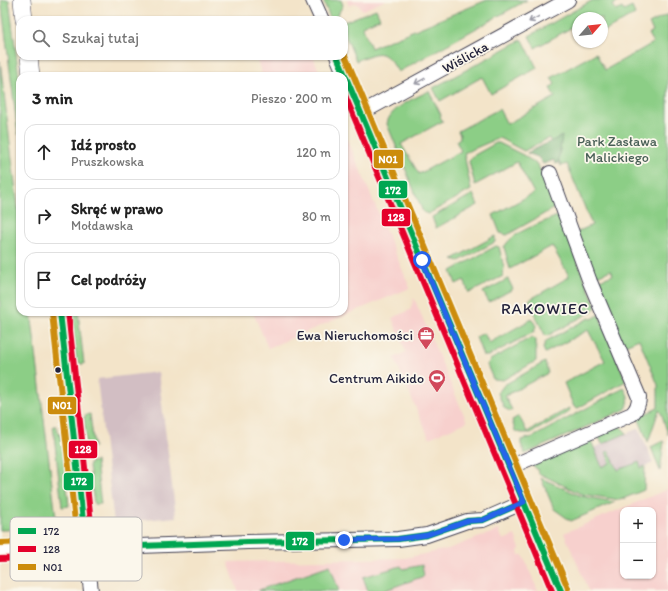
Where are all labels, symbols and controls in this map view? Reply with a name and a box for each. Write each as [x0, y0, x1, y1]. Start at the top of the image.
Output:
north arrow [572, 12, 608, 48]
one-way arrow [528, 15, 540, 23]
search box [16, 16, 348, 60]
icon: search [30, 27, 52, 49]
text: Szukaj tutaj [62, 29, 139, 47]
street label: Wiślicka [439, 37, 492, 77]
one-way arrow [414, 78, 426, 86]
text: 3 min [32, 88, 73, 108]
text: Pieszo · 200 m [251, 91, 332, 106]
park label: Park Zasława Malickiego [577, 133, 658, 166]
text: Idź prosto [71, 136, 136, 154]
icon: ahead [33, 141, 55, 163]
text: 120 m [296, 145, 331, 160]
line badge: N01 [373, 149, 404, 169]
text: N01 [378, 153, 399, 166]
text: Pruszkowska [71, 154, 144, 169]
line badge: 172 [378, 180, 408, 199]
text: 172 [385, 184, 401, 197]
text: Skręć w prawo [71, 200, 163, 218]
icon: right [33, 205, 55, 227]
line badge: 128 [381, 208, 411, 227]
text: 80 m [302, 209, 331, 224]
text: 128 [388, 211, 404, 224]
text: Mołdawska [71, 218, 133, 233]
route start [413, 251, 431, 269]
icon: arrive [33, 269, 55, 291]
text: Cel podróży [71, 271, 146, 289]
district label: RAKOWIEC [501, 299, 589, 318]
office icon: Ewa Nieruchomości [416, 325, 436, 350]
place label: Ewa Nieruchomości [297, 327, 413, 344]
unlabelled marker [53, 365, 63, 375]
sports icon: Centrum Aikido [427, 368, 447, 393]
place label: Centrum Aikido [329, 370, 424, 387]
line badge: N01 [47, 396, 77, 415]
text: N01 [52, 399, 73, 412]
line badge: 128 [68, 440, 98, 459]
text: 128 [75, 443, 91, 456]
line badge: 172 [63, 472, 94, 491]
text: 172 [71, 475, 87, 488]
map controls [620, 507, 656, 579]
button: + [620, 507, 656, 543]
legend [10, 517, 142, 581]
text: 172 [43, 525, 60, 538]
line badge: 172 [285, 531, 315, 551]
route end [335, 531, 353, 549]
text: 172 [292, 535, 308, 548]
text: 128 [43, 543, 60, 556]
button: − [620, 543, 656, 579]
text: N01 [43, 561, 62, 574]

